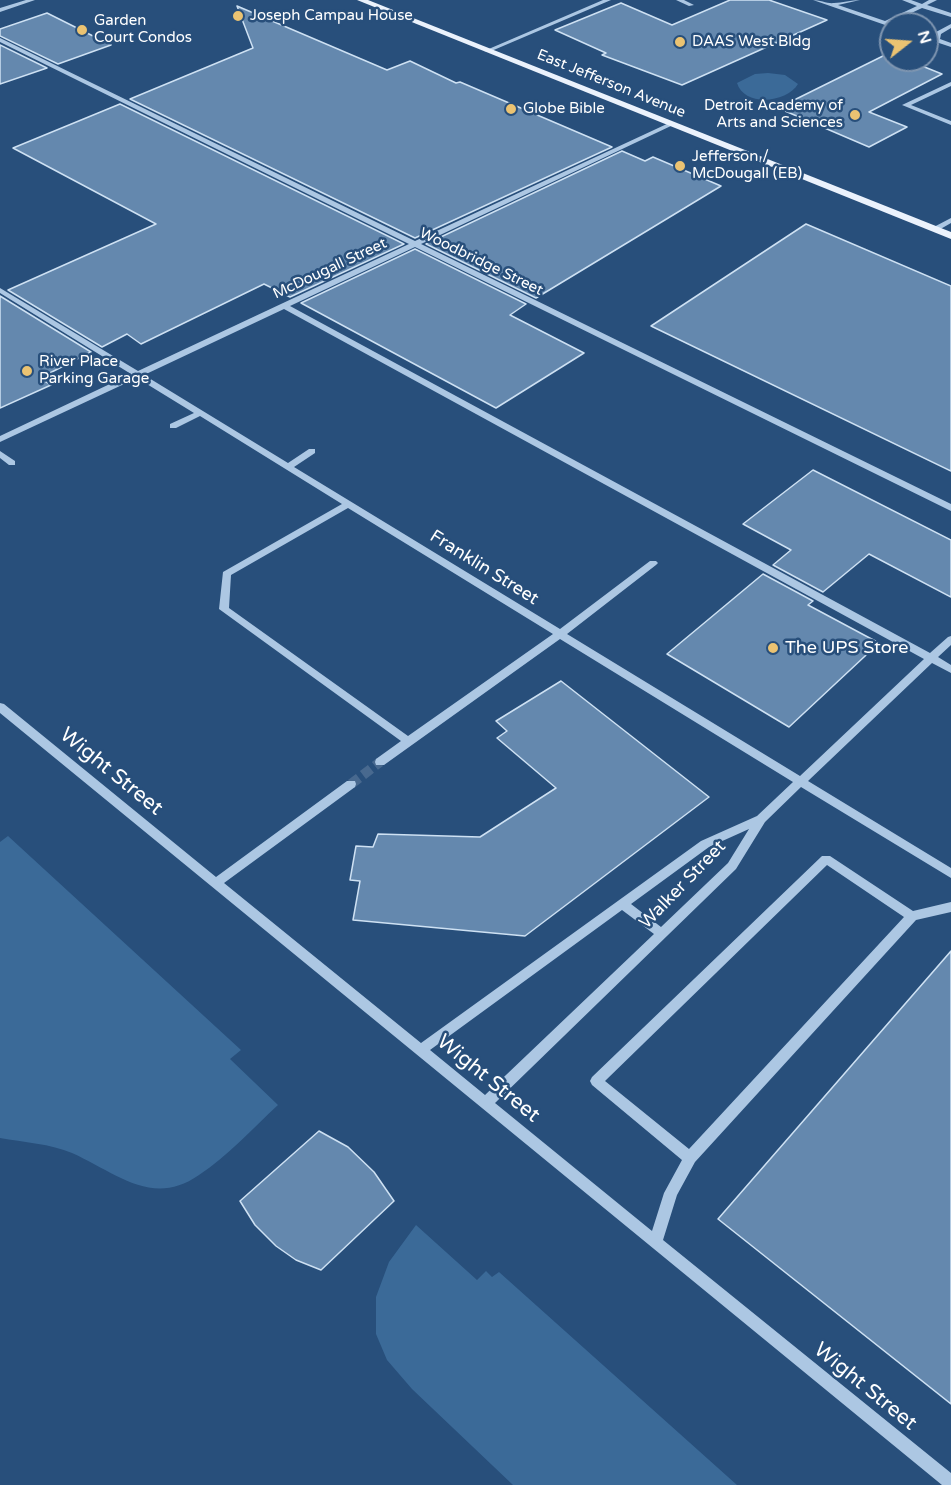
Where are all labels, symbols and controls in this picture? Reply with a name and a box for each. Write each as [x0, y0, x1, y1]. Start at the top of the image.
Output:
place label: Joseph Campau House [250, 7, 413, 25]
marker: Joseph Campau House [231, 9, 245, 23]
place label: Garden Court Condos [94, 12, 192, 47]
north arrow [879, 12, 939, 72]
marker: Garden Court Condos [75, 23, 89, 37]
text: N [913, 28, 936, 46]
place label: DAAS West Bldg [692, 33, 811, 51]
marker: DAAS West Bldg [673, 35, 687, 49]
street label: East Jefferson Avenue [534, 46, 688, 122]
place label: Detroit Academy of Arts and Sciences [704, 97, 843, 132]
place label: Globe Bible [523, 100, 605, 118]
marker: Globe Bible [504, 102, 518, 116]
marker: Detroit Academy of Arts and Sciences [848, 108, 862, 122]
place label: Jefferson / McDougall (EB) [692, 148, 802, 183]
marker: Jefferson / McDougall (EB) [673, 159, 687, 173]
street label: Woodbridge Street [416, 224, 546, 300]
street label: McDougall Street [270, 235, 390, 303]
place label: River Place Parking Garage [39, 353, 149, 388]
marker: River Place Parking Garage [20, 364, 34, 378]
street label: Franklin Street [426, 526, 542, 610]
place label: The UPS Store [785, 637, 908, 659]
marker: The UPS Store [766, 641, 780, 655]
street label: Wight Street [54, 723, 168, 821]
street label: Walker Street [635, 836, 731, 934]
street label: Wight Street [431, 1030, 545, 1128]
street label: Wight Street [808, 1338, 922, 1436]

